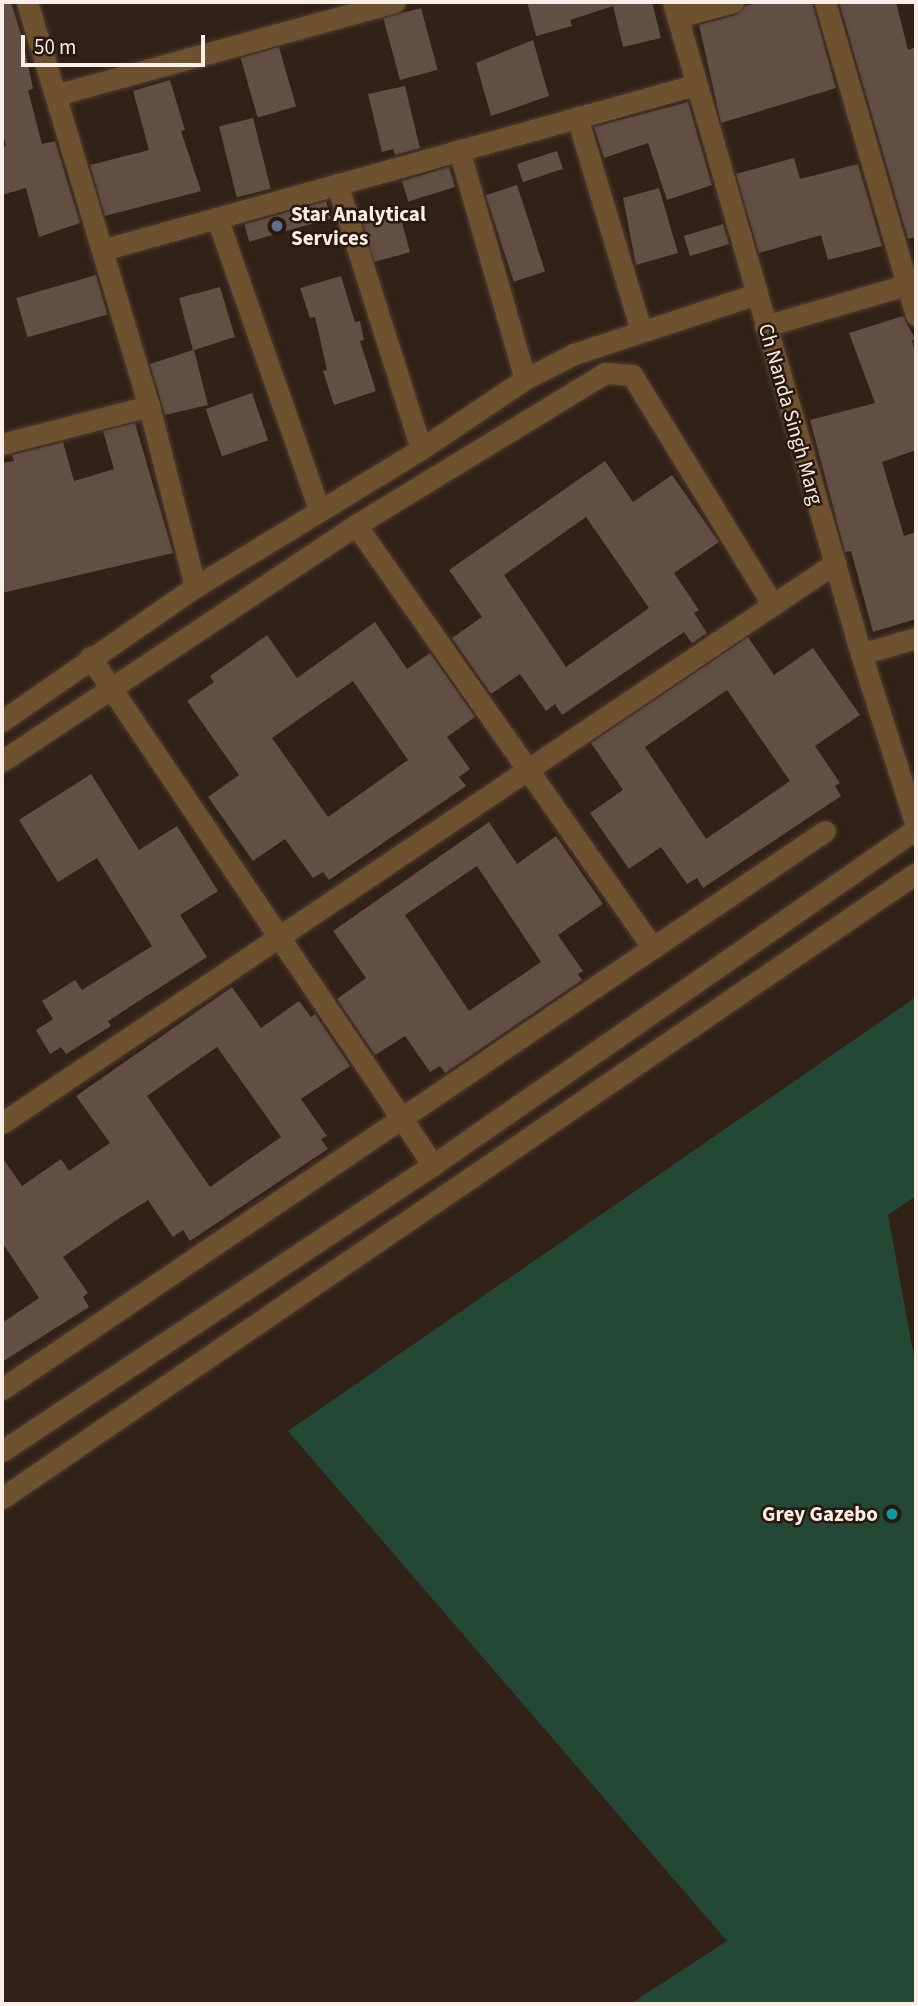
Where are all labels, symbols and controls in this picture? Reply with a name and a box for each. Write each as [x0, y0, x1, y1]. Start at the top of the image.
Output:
scale bar [24, 21, 208, 65]
text: 50 m [34, 32, 76, 62]
place label: Star Analytical Services [291, 201, 426, 251]
marker: Star Analytical Services [269, 218, 285, 234]
street label: Ch Nanda Singh Marg [753, 321, 829, 507]
place label: Grey Gazebo [762, 1501, 878, 1527]
marker: Grey Gazebo [884, 1506, 900, 1522]

